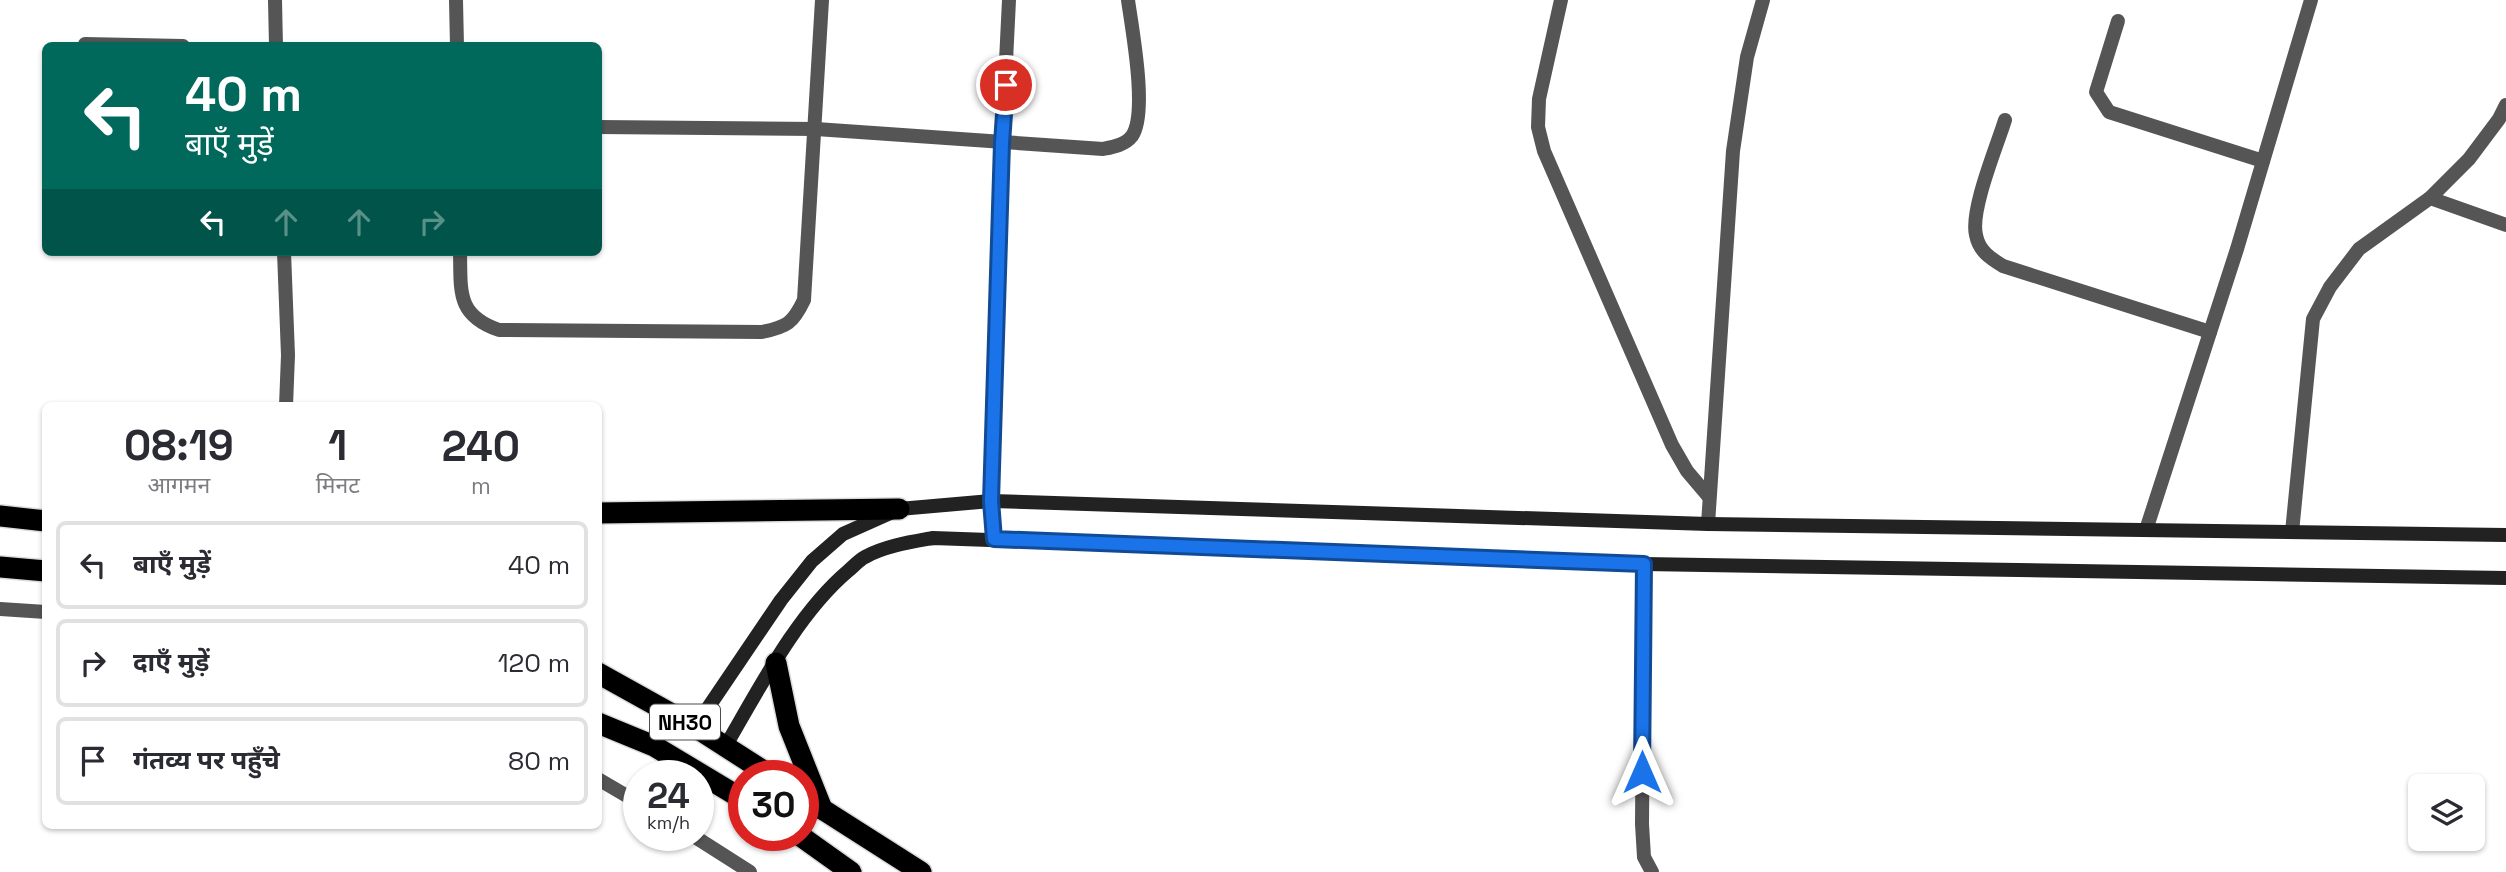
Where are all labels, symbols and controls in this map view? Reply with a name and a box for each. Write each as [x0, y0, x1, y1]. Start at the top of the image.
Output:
pin [976, 55, 1036, 115]
text: 40 m [185, 63, 302, 125]
icon: arrive [987, 66, 1025, 104]
icon: left [70, 70, 161, 161]
text: बाएँ मुड़ें [185, 124, 274, 164]
icon: left [194, 203, 232, 241]
icon: ahead [267, 203, 305, 241]
icon: ahead [340, 203, 378, 241]
icon: right [413, 203, 451, 241]
text: 08:19 [124, 419, 234, 472]
text: 1 [328, 419, 347, 472]
text: 240 [442, 420, 520, 473]
text: आगमन [147, 470, 210, 500]
text: मिनट [316, 470, 360, 500]
text: m [471, 471, 491, 501]
icon: left [74, 546, 112, 584]
text: बाएँ मुड़ें [133, 547, 211, 581]
text: 40 m [508, 548, 570, 582]
icon: right [74, 644, 112, 682]
text: दाएँ मुड़ें [133, 645, 209, 679]
text: 120 m [498, 646, 570, 680]
road number: NH30 [650, 704, 720, 740]
position arrow [1605, 735, 1679, 809]
icon: arrive [74, 742, 112, 780]
text: गंतव्य पर पहुँचे [133, 743, 280, 777]
text: 80 m [508, 744, 570, 778]
speed limit sign: 30 [728, 760, 819, 851]
text: 24 [647, 774, 690, 818]
map controls [2408, 774, 2485, 851]
button: layers [2408, 774, 2485, 851]
text: km/h [647, 811, 690, 834]

